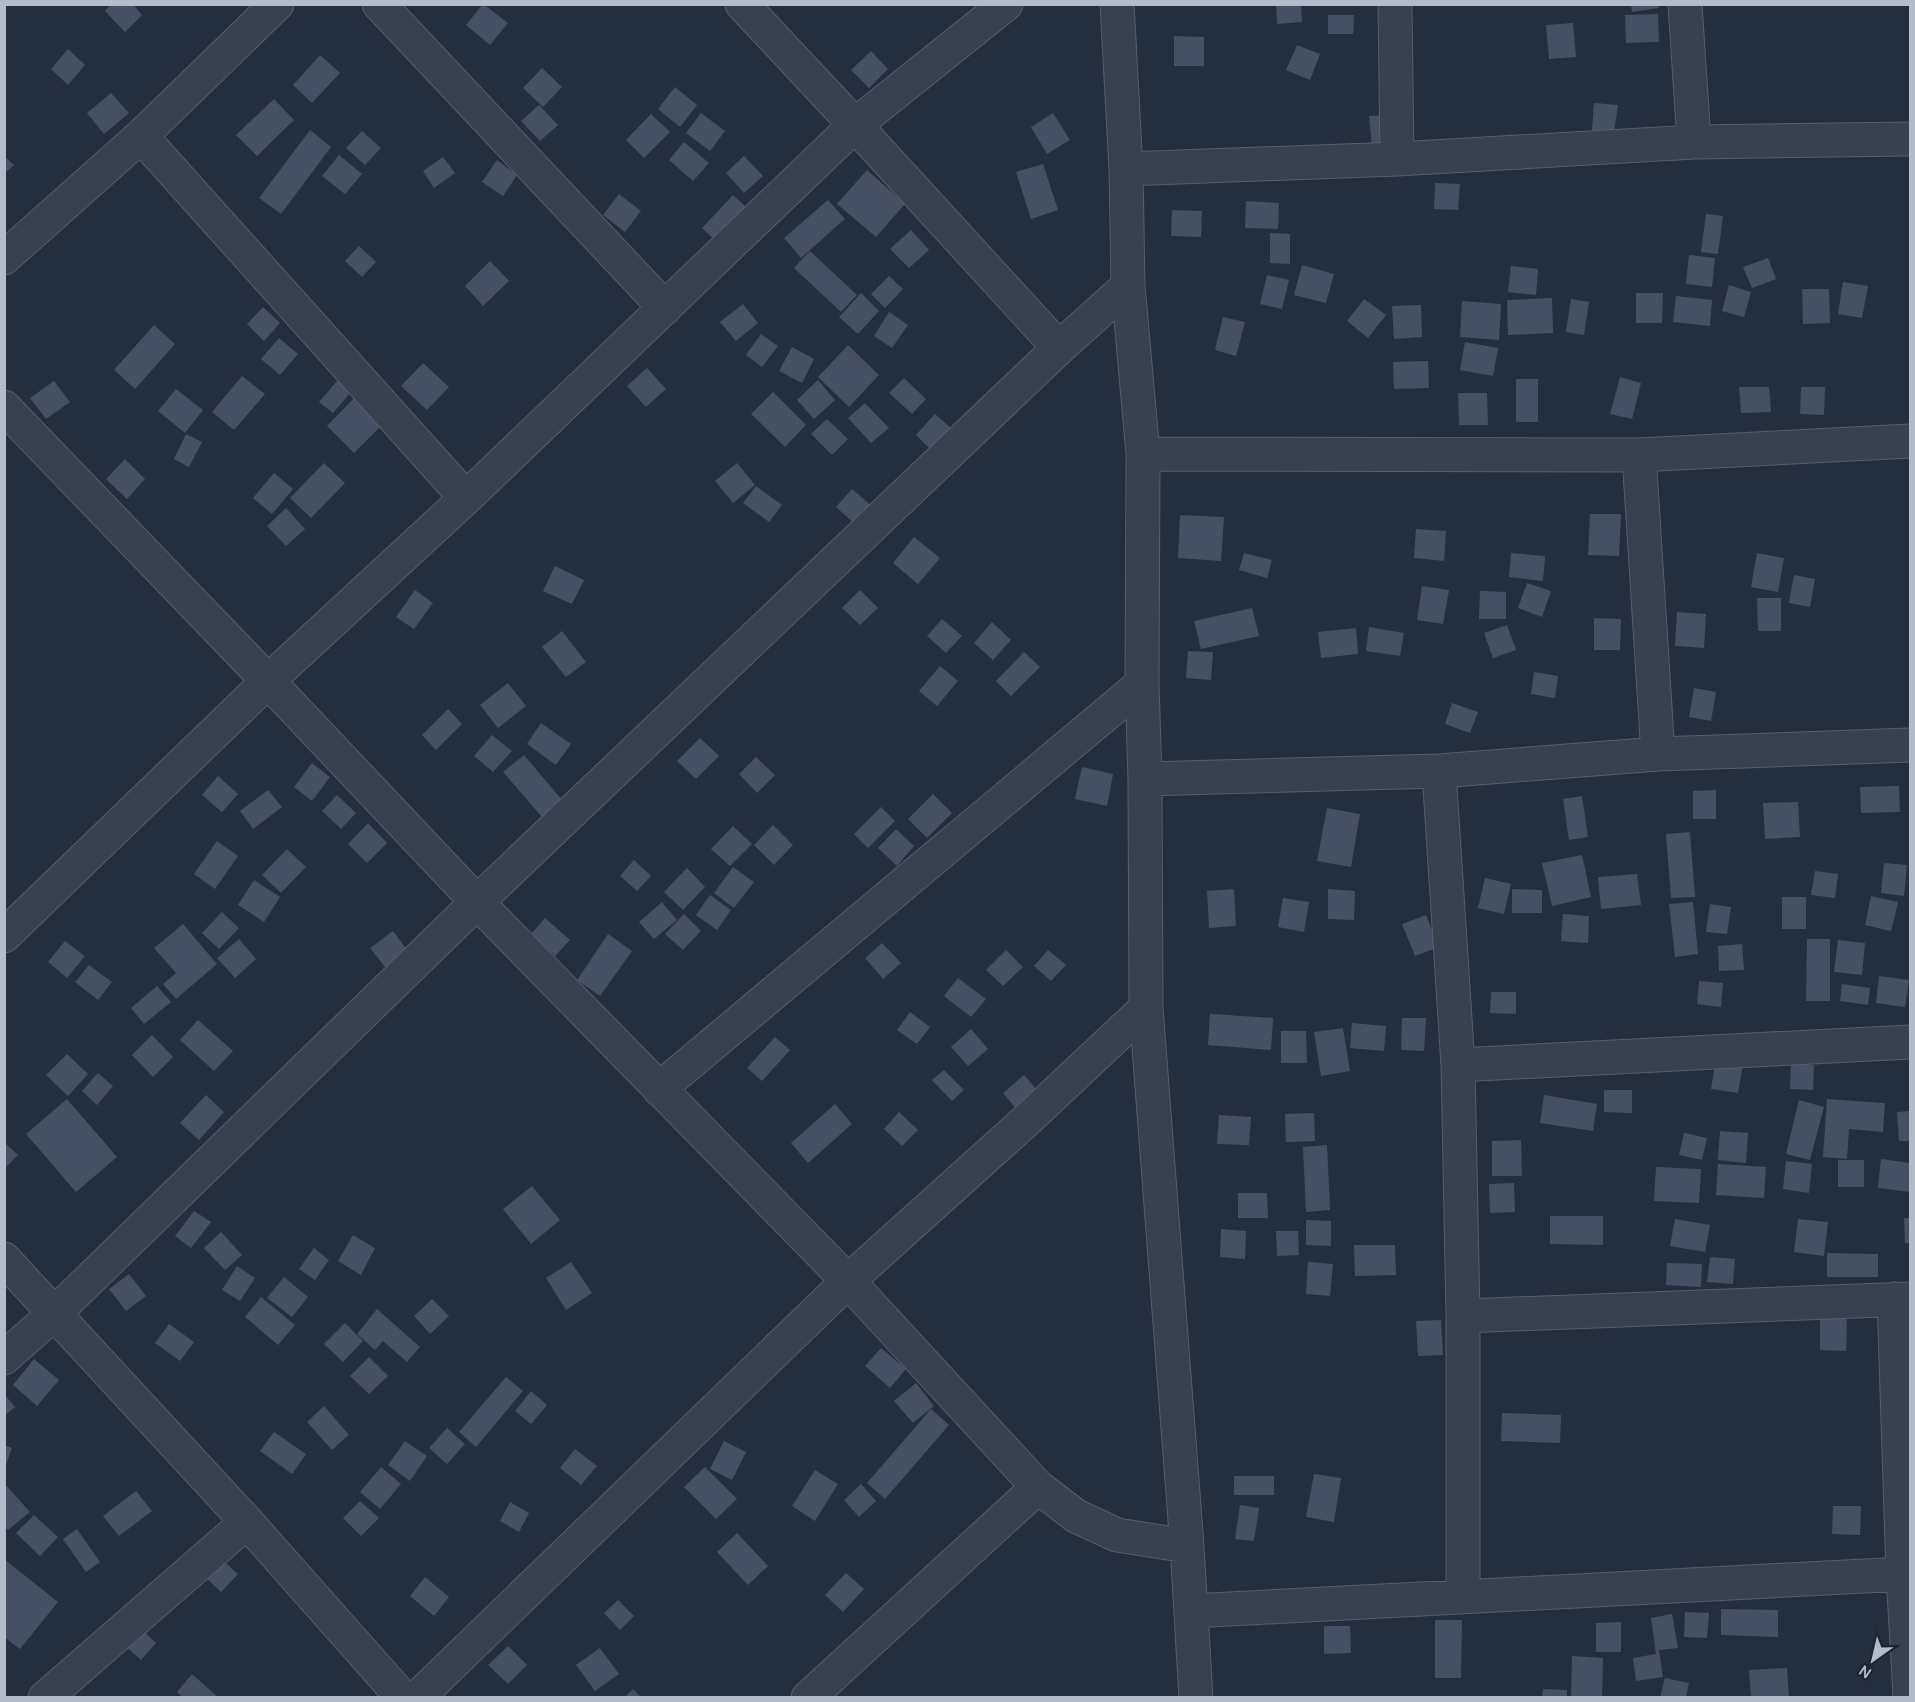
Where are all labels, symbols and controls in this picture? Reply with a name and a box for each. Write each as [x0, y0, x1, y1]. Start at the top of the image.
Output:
north arrow [1843, 1630, 1903, 1690]
text: N [1855, 1661, 1875, 1683]

